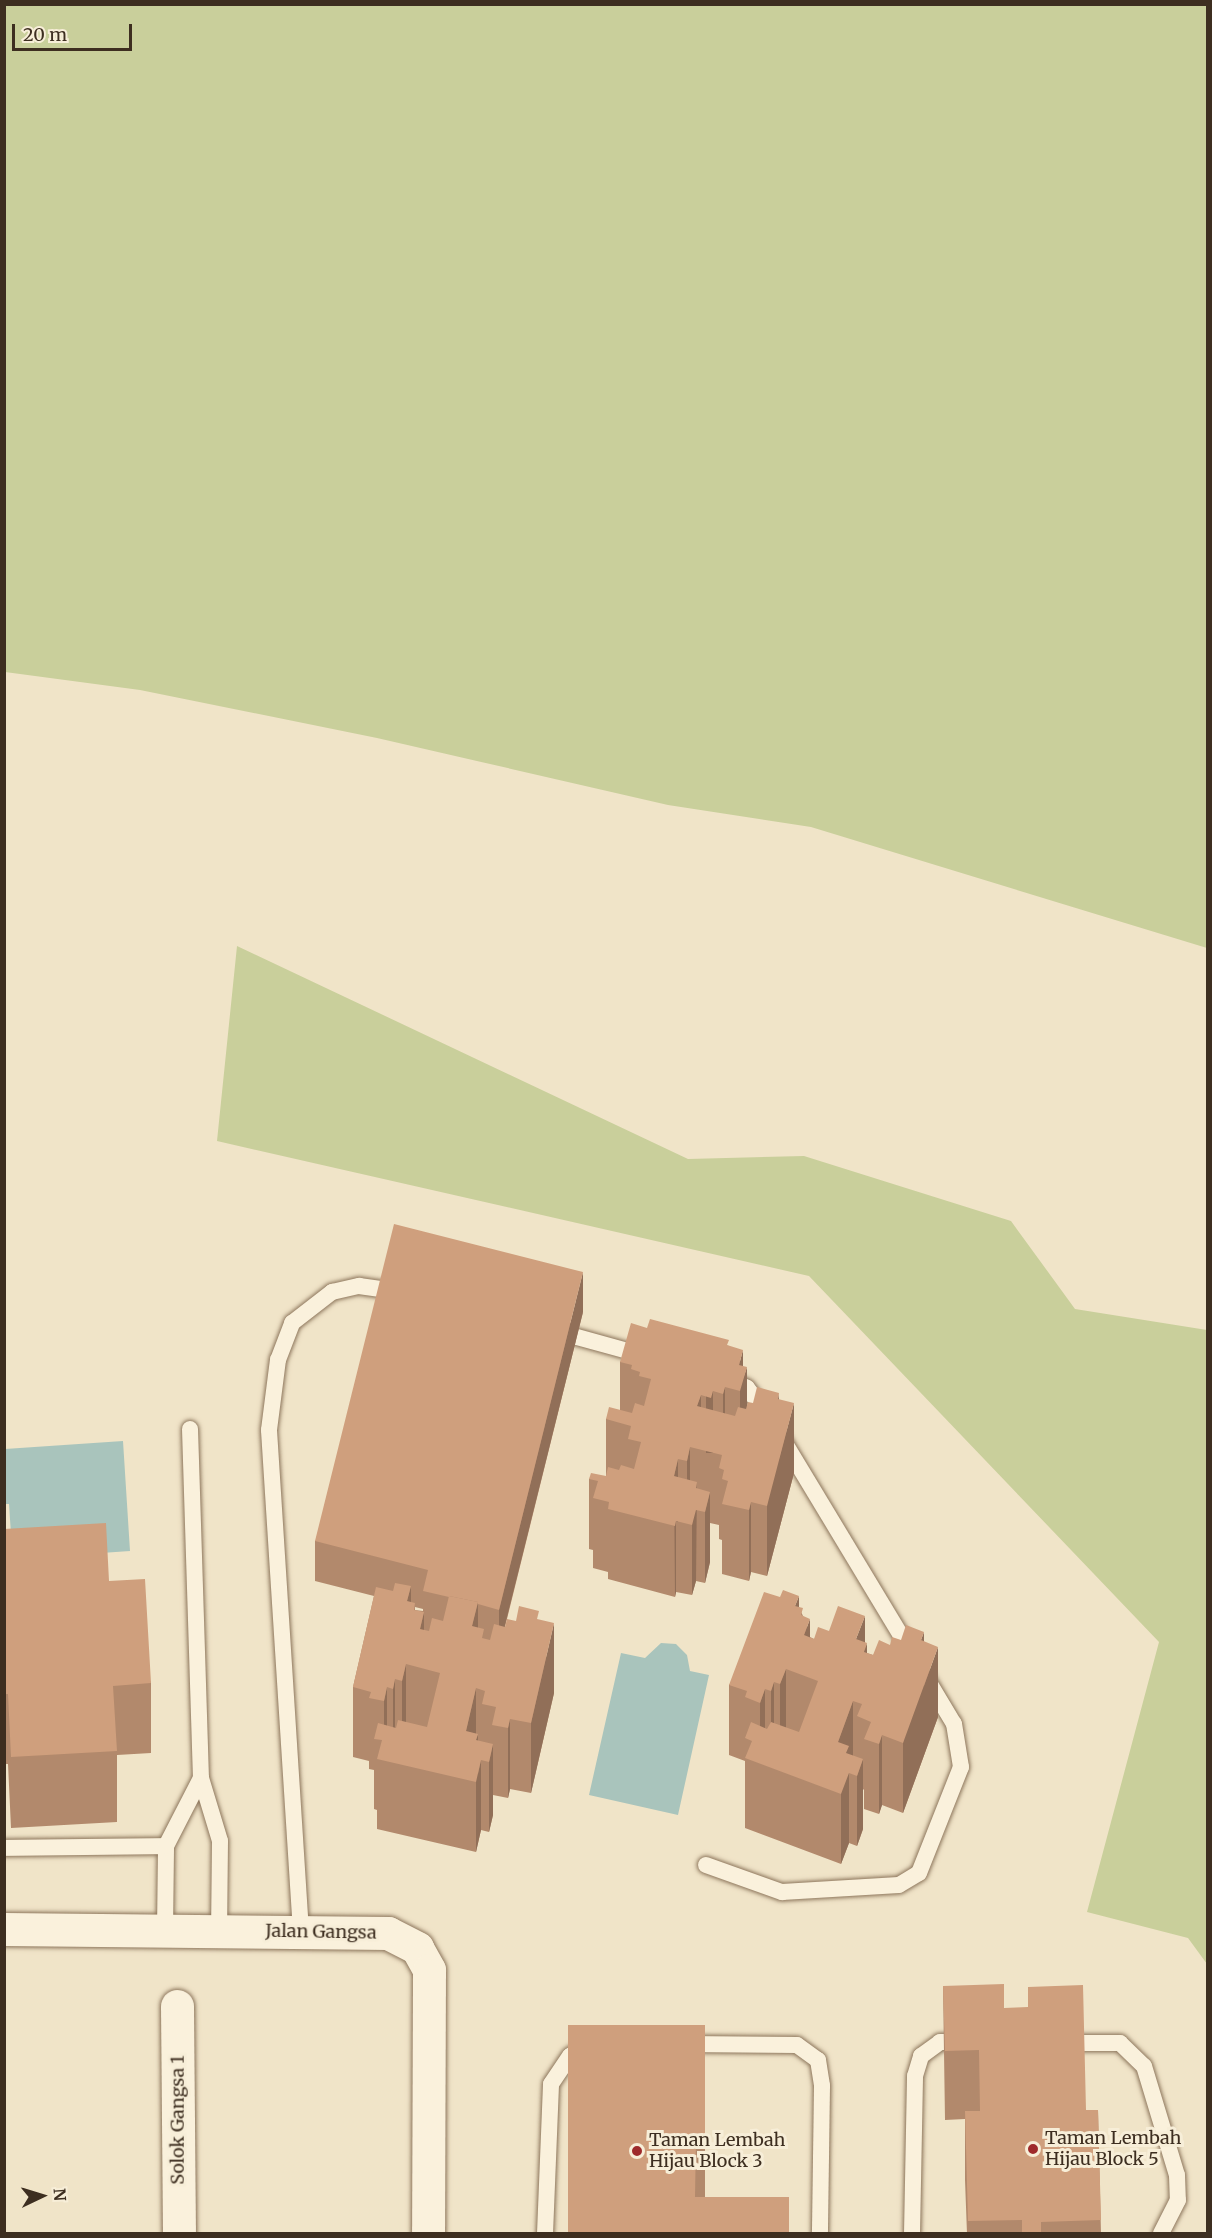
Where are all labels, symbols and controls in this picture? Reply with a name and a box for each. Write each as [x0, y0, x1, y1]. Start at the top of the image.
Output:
scale bar [15, 12, 135, 50]
text: 20 m [23, 23, 67, 46]
street label: Jalan Gangsa [265, 1920, 377, 1944]
street label: Solok Gangsa 1 [167, 2055, 189, 2185]
place label: Taman Lembah Hijau Block 5 [1045, 2128, 1181, 2170]
place label: Taman Lembah Hijau Block 3 [649, 2130, 785, 2172]
marker: Taman Lembah Hijau Block 5 [1026, 2142, 1040, 2156]
marker: Taman Lembah Hijau Block 3 [630, 2144, 644, 2158]
north arrow [12, 2166, 72, 2226]
text: N [50, 2188, 70, 2202]

